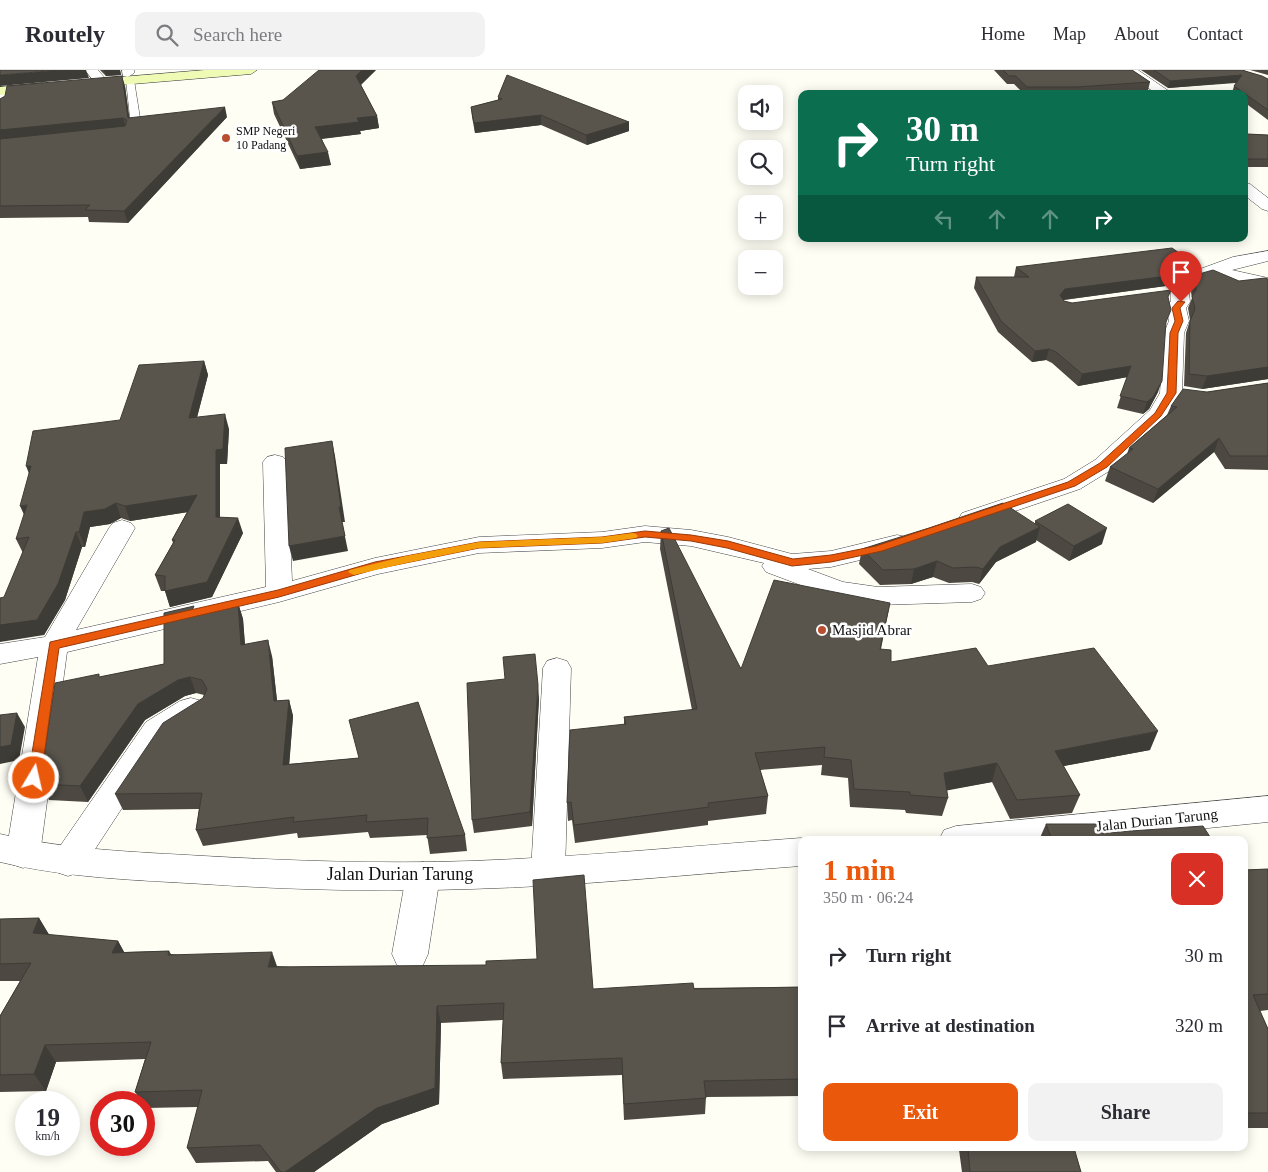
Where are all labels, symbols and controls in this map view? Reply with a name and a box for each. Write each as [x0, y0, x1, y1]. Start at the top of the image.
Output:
search box [135, 12, 485, 57]
text: Routely [25, 21, 105, 47]
icon: search [153, 21, 181, 49]
text: Search here [193, 24, 282, 45]
text: Home [981, 24, 1025, 44]
text: Map [1053, 24, 1086, 44]
text: About [1114, 24, 1159, 44]
text: Contact [1187, 24, 1243, 44]
map controls [738, 85, 783, 295]
button: sound [738, 85, 783, 130]
icon: right [823, 110, 888, 175]
text: 30 m [906, 110, 979, 149]
place label: SMP Negeri 10 Padang [236, 124, 296, 152]
marker: SMP Negeri 10 Padang [220, 132, 232, 144]
button: search [738, 140, 783, 185]
text: Turn right [906, 151, 995, 176]
button: + [738, 195, 783, 240]
icon: left [930, 205, 958, 233]
icon: ahead [983, 205, 1011, 233]
icon: ahead [1036, 205, 1064, 233]
icon: right [1089, 205, 1117, 233]
button: − [738, 250, 783, 295]
pin [1160, 251, 1202, 302]
icon: arrive [1167, 258, 1195, 286]
place label: Masjid Abrar [832, 622, 912, 638]
marker: Masjid Abrar [816, 624, 828, 636]
position arrow [7, 751, 59, 803]
street label: Jalan Durian Tarung [1096, 806, 1219, 834]
text: 1 min [823, 853, 896, 886]
button: close [1171, 853, 1223, 905]
street label: Jalan Durian Tarung [327, 864, 473, 884]
text: 350 m · 06:24 [823, 889, 913, 906]
icon: right [823, 942, 851, 970]
text: Turn right [866, 945, 951, 966]
text: 30 m [1184, 945, 1223, 966]
icon: arrive [823, 1012, 851, 1040]
text: Arrive at destination [866, 1015, 1035, 1036]
text: 320 m [1175, 1015, 1223, 1036]
button: Exit [823, 1083, 1018, 1141]
button: Share [1028, 1083, 1223, 1141]
speed limit sign: 30 [90, 1091, 155, 1156]
text: 19 [35, 1104, 60, 1131]
text: km/h [35, 1129, 60, 1143]

